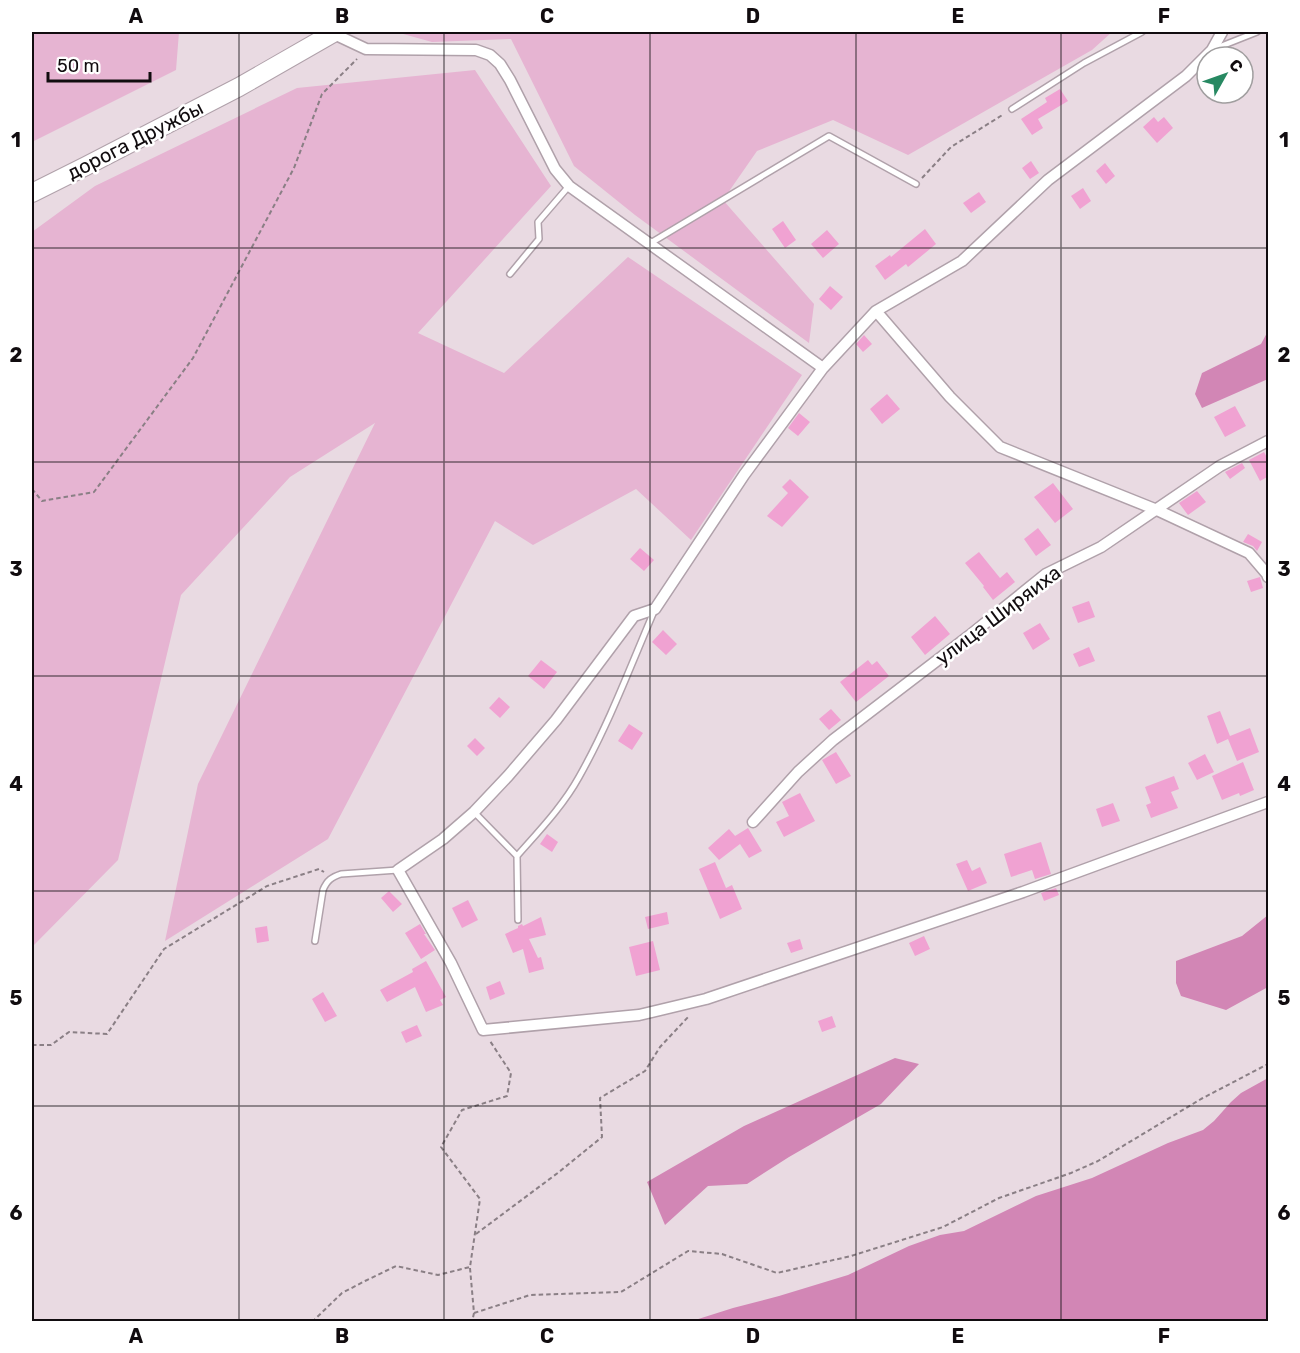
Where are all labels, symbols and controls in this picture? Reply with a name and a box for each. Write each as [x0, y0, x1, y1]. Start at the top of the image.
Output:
text: A [129, 4, 144, 28]
text: B [335, 4, 349, 28]
text: C [540, 4, 554, 28]
text: D [746, 4, 760, 28]
text: E [952, 4, 964, 28]
text: F [1158, 4, 1170, 28]
scale bar [48, 45, 150, 83]
north arrow [1195, 45, 1255, 105]
text: 50 m [57, 55, 100, 77]
text: С [1225, 55, 1247, 76]
street label: дорога Дружбы [63, 95, 207, 185]
text: 1 [11, 128, 21, 152]
text: 1 [1279, 128, 1289, 152]
text: 2 [10, 343, 23, 367]
text: 2 [1278, 343, 1291, 367]
text: 3 [9, 557, 23, 581]
text: 3 [1277, 557, 1291, 581]
street label: улица Ширяиха [931, 560, 1065, 670]
text: 4 [9, 772, 23, 796]
text: 4 [1277, 772, 1291, 796]
text: 5 [10, 986, 23, 1010]
text: 5 [1278, 986, 1291, 1010]
text: 6 [9, 1201, 23, 1225]
text: 6 [1277, 1201, 1291, 1225]
text: A [129, 1324, 144, 1348]
text: B [335, 1324, 349, 1348]
text: C [540, 1324, 554, 1348]
text: D [746, 1324, 760, 1348]
text: E [952, 1324, 964, 1348]
text: F [1158, 1324, 1170, 1348]

